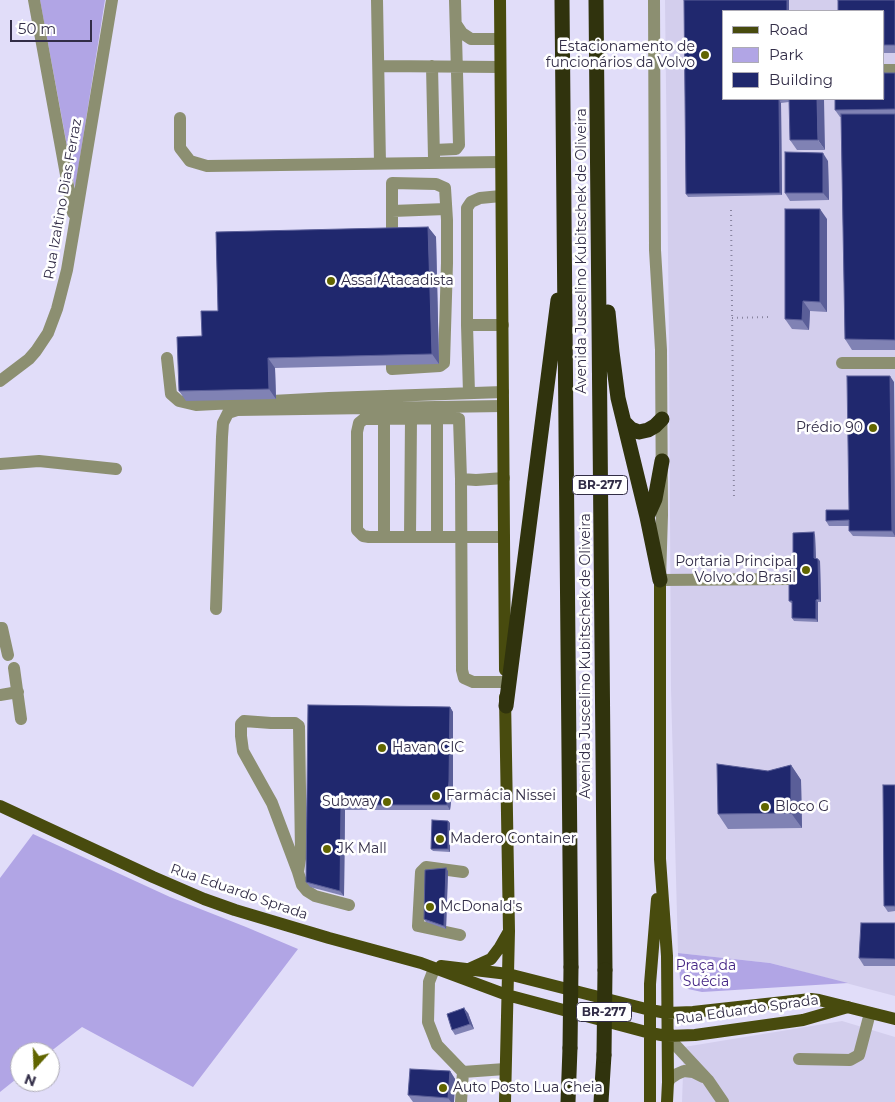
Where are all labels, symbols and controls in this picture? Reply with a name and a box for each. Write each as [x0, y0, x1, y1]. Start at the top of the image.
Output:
scale bar [12, 10, 95, 42]
legend [722, 10, 885, 100]
text: 50 m [18, 19, 56, 38]
text: Road [769, 20, 808, 39]
place label: Estacionamento de funcionários da Volvo [546, 39, 695, 72]
text: Park [769, 45, 803, 64]
marker: Estacionamento de funcionários da Volvo [699, 49, 711, 61]
text: Building [769, 70, 833, 89]
street label: Avenida Juscelino Kubitschek de Oliveira [574, 108, 590, 394]
street label: Rua Izaltino Dias Ferraz [41, 117, 85, 281]
place label: Assaí Atacadista [341, 273, 454, 289]
marker: Assaí Atacadista [325, 275, 337, 287]
place label: Prédio 90 [796, 420, 863, 436]
marker: Prédio 90 [867, 422, 879, 434]
road number: BR-277 [572, 476, 628, 494]
street label: Avenida Juscelino Kubitschek de Oliveira [578, 513, 594, 799]
place label: Portaria Principal Volvo do Brasil [675, 554, 796, 586]
marker: Portaria Principal Volvo do Brasil [800, 564, 812, 576]
place label: Havan CIC [392, 740, 464, 756]
marker: Havan CIC [376, 742, 388, 754]
place label: Farmácia Nissei [446, 788, 556, 804]
marker: Farmácia Nissei [430, 790, 442, 802]
place label: Subway [322, 794, 377, 810]
marker: Subway [381, 796, 393, 808]
place label: Bloco G [775, 799, 829, 815]
marker: Bloco G [759, 801, 771, 813]
place label: Madero Container [450, 831, 576, 847]
marker: Madero Container [434, 833, 446, 845]
place label: JK Mall [337, 841, 387, 857]
marker: JK Mall [321, 843, 333, 855]
street label: Rua Eduardo Sprada [168, 861, 310, 923]
place label: McDonald's [440, 899, 522, 915]
marker: McDonald's [424, 901, 436, 913]
park label: Praça da Suécia [676, 958, 736, 990]
street label: Rua Eduardo Sprada [674, 992, 820, 1028]
road number: BR-277 [576, 1002, 632, 1022]
north arrow [10, 1042, 60, 1092]
text: N [22, 1070, 39, 1091]
place label: Auto Posto Lua Cheia [453, 1080, 603, 1096]
marker: Auto Posto Lua Cheia [437, 1082, 449, 1094]

